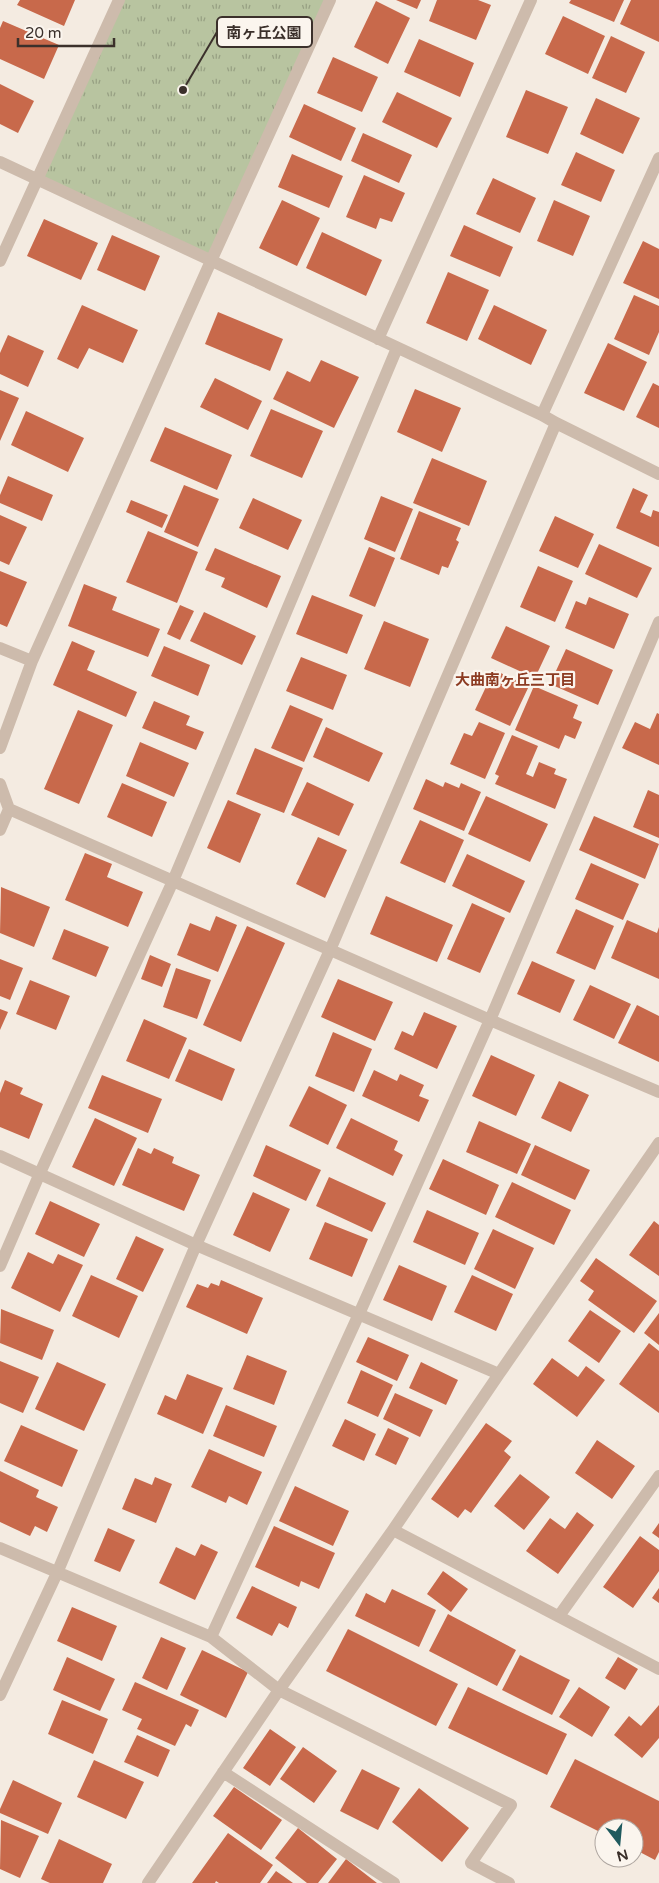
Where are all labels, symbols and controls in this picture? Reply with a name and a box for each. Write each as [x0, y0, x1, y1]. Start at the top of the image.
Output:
scale bar [18, 15, 114, 47]
callout: 南ヶ丘公園 [217, 17, 312, 47]
text: 20 m [25, 24, 62, 42]
text: 南ヶ丘公園 [226, 24, 302, 42]
district label: 大曲南ヶ丘三丁目 [455, 671, 575, 689]
north arrow [594, 1818, 644, 1868]
text: N [615, 1845, 630, 1865]

